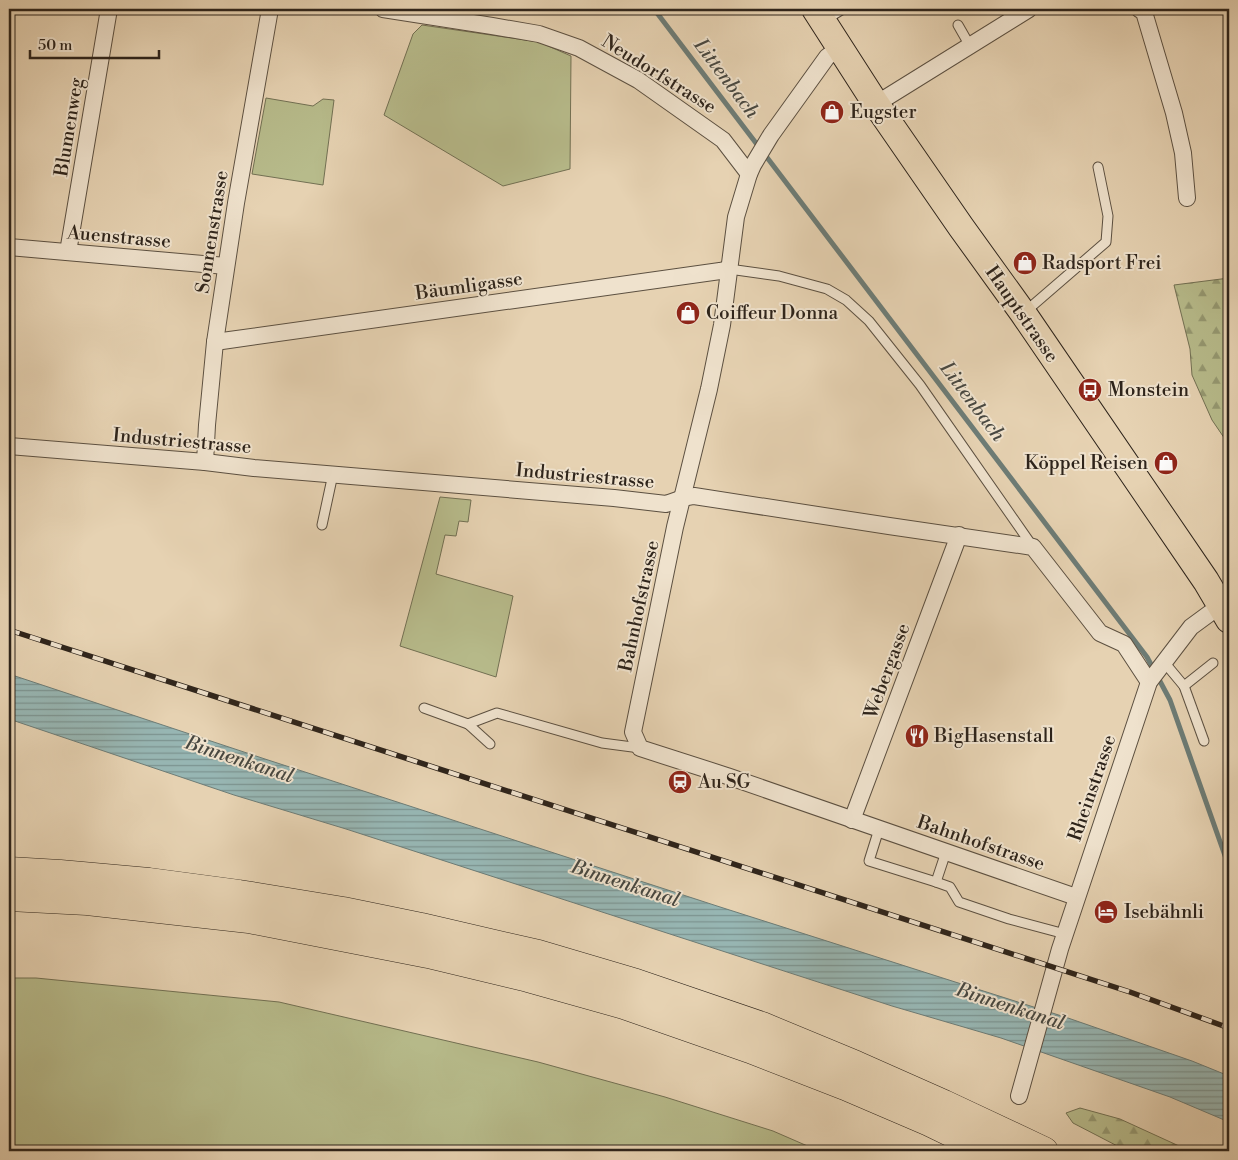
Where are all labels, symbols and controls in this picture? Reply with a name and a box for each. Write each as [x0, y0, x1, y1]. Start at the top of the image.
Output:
scale bar [30, 28, 159, 60]
street label: Neudorfstrasse [597, 29, 721, 119]
water label: Littenbach [687, 33, 765, 125]
text: 50 m [38, 36, 72, 55]
street label: Blumenweg [49, 76, 89, 179]
shop icon: Eugster [819, 99, 845, 125]
place label: Eugster [850, 100, 917, 124]
street label: Sonnenstrasse [190, 169, 234, 295]
street label: Auenstrasse [65, 220, 172, 253]
shop icon: Radsport Frei [1012, 250, 1038, 276]
place label: Radsport Frei [1042, 251, 1162, 275]
street label: Hauptstrasse [980, 261, 1064, 367]
street label: Bäumligasse [413, 267, 524, 306]
shop icon: Coiffeur Donna [675, 300, 701, 326]
place label: Coiffeur Donna [706, 301, 839, 325]
water label: Littenbach [933, 356, 1011, 448]
bus stop icon: Monstein [1077, 377, 1103, 403]
place label: Monstein [1108, 378, 1189, 402]
street label: Industriestrasse [112, 423, 252, 459]
shop icon: Köppel Reisen [1153, 450, 1179, 476]
place label: Köppel Reisen [1024, 451, 1148, 475]
street label: Industriestrasse [515, 458, 655, 494]
street label: Bahnhofstrasse [613, 538, 665, 675]
street label: Webergasse [858, 620, 915, 723]
restaurant icon: BigHasenstall [904, 723, 930, 749]
place label: BigHasenstall [933, 724, 1054, 748]
water label: Binnenkanal [181, 730, 297, 789]
street label: Rheinstrasse [1063, 732, 1121, 844]
station icon: Au SG [667, 769, 693, 795]
place label: Au SG [697, 770, 751, 794]
street label: Bahnhofstrasse [913, 810, 1048, 876]
water label: Binnenkanal [567, 854, 683, 913]
hotel icon: Isebähnli [1093, 899, 1119, 925]
place label: Isebähnli [1124, 900, 1204, 924]
water label: Binnenkanal [952, 977, 1068, 1036]

